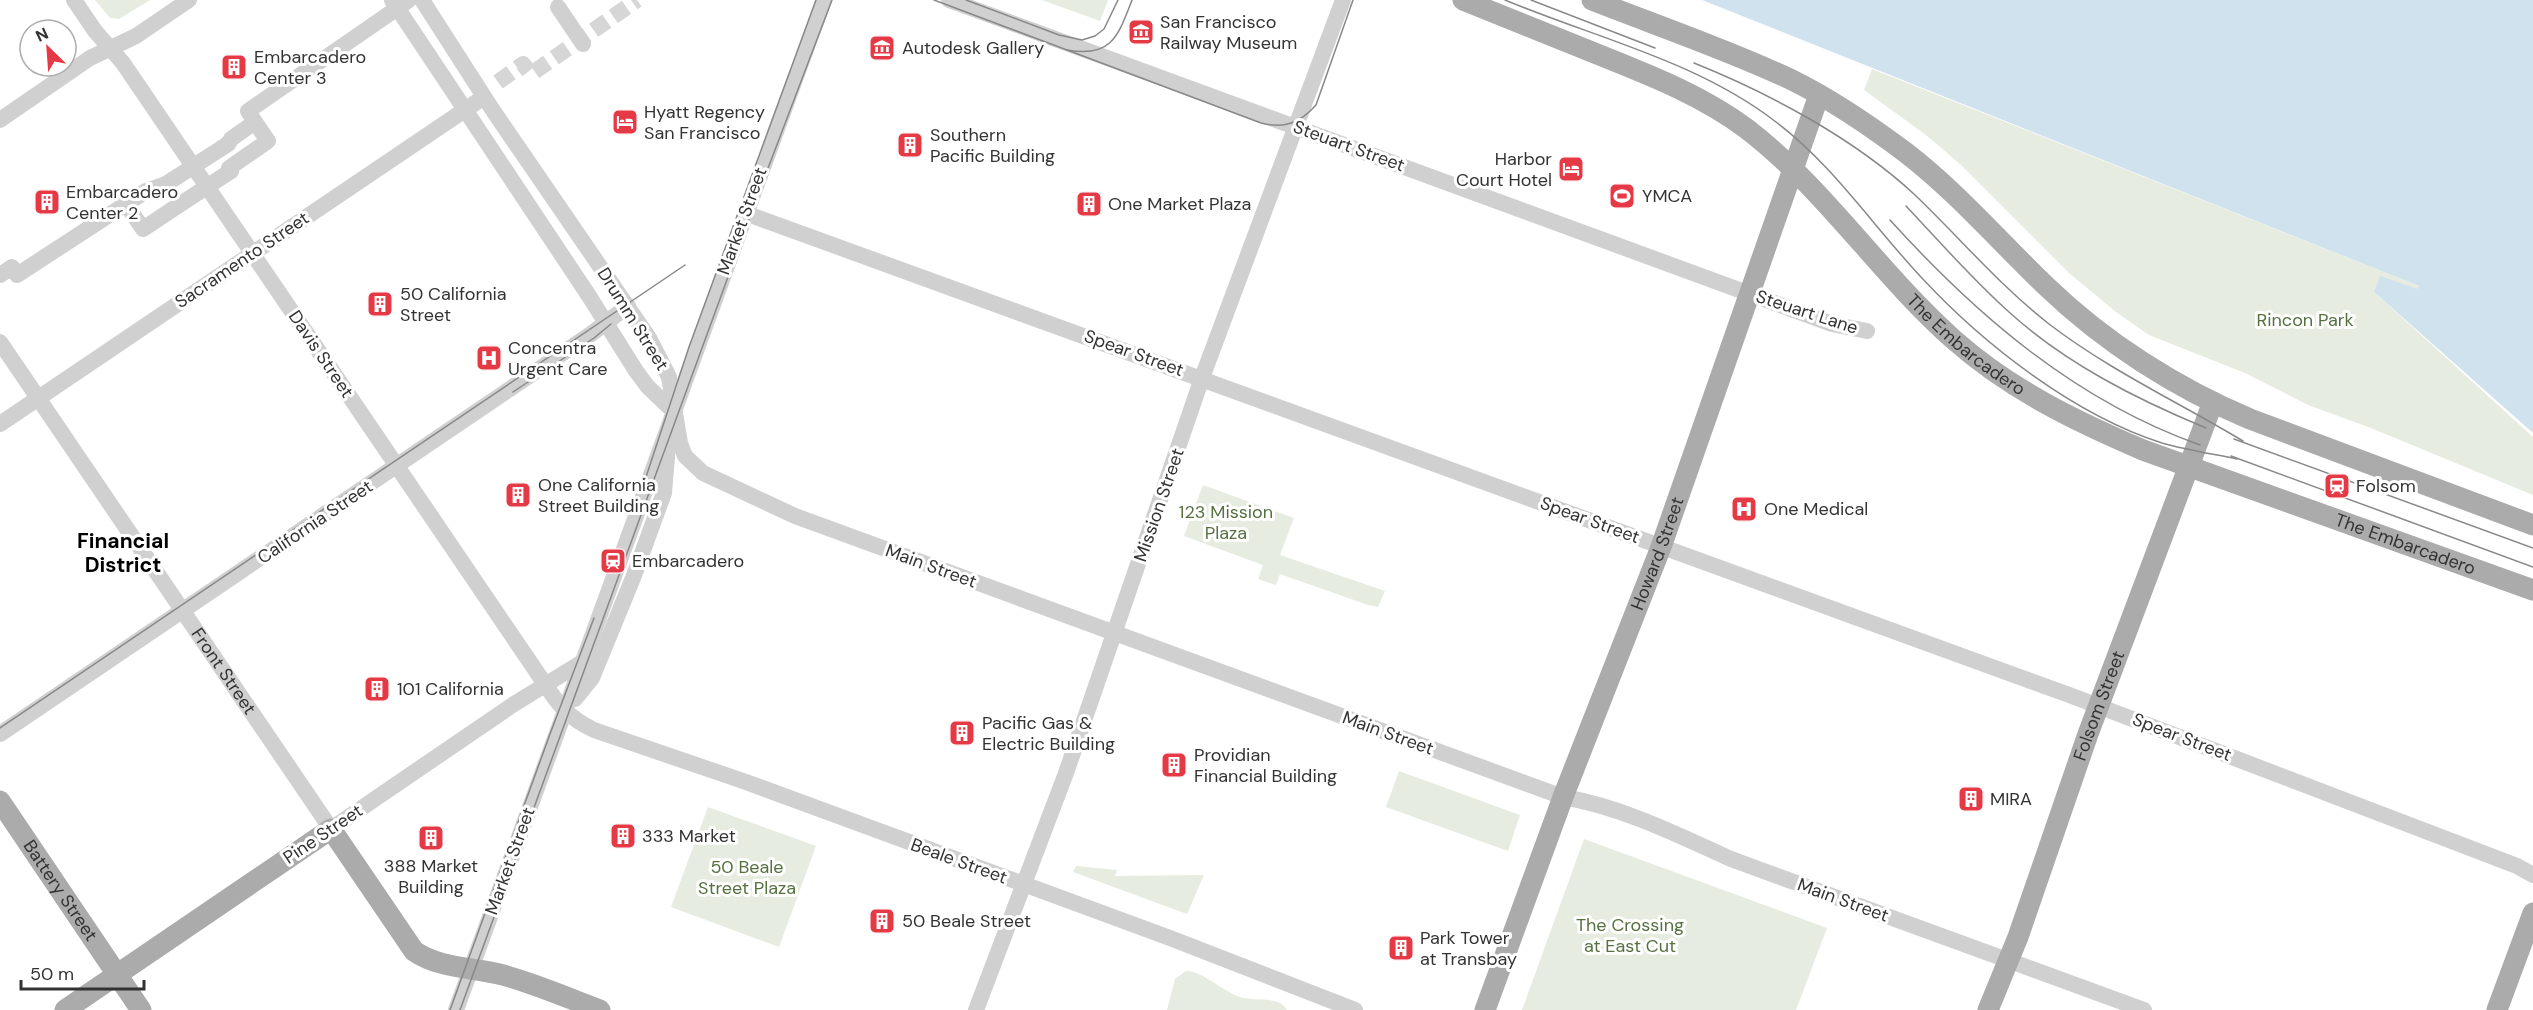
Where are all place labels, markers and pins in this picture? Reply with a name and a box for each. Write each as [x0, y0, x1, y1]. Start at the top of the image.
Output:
place label: San Francisco Railway Museum [1160, 10, 1297, 55]
museum icon: San Francisco Railway Museum [1126, 17, 1156, 47]
museum icon: Autodesk Gallery [867, 33, 897, 63]
place label: Autodesk Gallery [902, 36, 1044, 60]
place label: Embarcadero Center 3 [254, 45, 366, 90]
building icon: Embarcadero Center 3 [219, 52, 249, 82]
place label: Hyatt Regency San Francisco [644, 100, 765, 145]
hotel icon: Hyatt Regency San Francisco [610, 107, 640, 137]
place label: Southern Pacific Building [930, 123, 1055, 168]
building icon: Southern Pacific Building [895, 130, 925, 160]
place label: Harbor Court Hotel [1456, 147, 1552, 192]
hotel icon: Harbor Court Hotel [1556, 154, 1586, 184]
place label: Embarcadero Center 2 [66, 180, 178, 225]
sports icon: YMCA [1607, 181, 1637, 211]
place label: YMCA [1642, 184, 1692, 208]
building icon: Embarcadero Center 2 [32, 187, 62, 217]
building icon: One Market Plaza [1074, 189, 1104, 219]
place label: One Market Plaza [1108, 192, 1251, 216]
place label: 50 California Street [400, 282, 507, 327]
building icon: 50 California Street [365, 289, 395, 319]
place label: Concentra Urgent Care [508, 336, 608, 381]
hospital icon: Concentra Urgent Care [474, 343, 504, 373]
station icon: Folsom [2322, 471, 2352, 501]
place label: One California Street Building [538, 473, 659, 518]
place label: Folsom [2356, 474, 2416, 498]
building icon: One California Street Building [503, 480, 533, 510]
hospital icon: One Medical [1729, 494, 1759, 524]
place label: One Medical [1764, 497, 1868, 521]
station icon: Embarcadero [598, 546, 628, 576]
place label: Embarcadero [632, 549, 744, 573]
building icon: 101 California [362, 674, 392, 704]
place label: 101 California [397, 677, 504, 701]
place label: Pacific Gas & Electric Building [982, 711, 1115, 756]
building icon: Pacific Gas & Electric Building [947, 718, 977, 748]
place label: Providian Financial Building [1194, 743, 1337, 788]
building icon: Providian Financial Building [1159, 750, 1189, 780]
building icon: MIRA [1956, 784, 1986, 814]
place label: MIRA [1990, 787, 2032, 811]
building icon: 333 Market [608, 821, 638, 851]
building icon: 388 Market Building [416, 823, 446, 853]
place label: 333 Market [642, 824, 736, 848]
place label: 388 Market Building [384, 854, 478, 899]
building icon: 50 Beale Street [867, 906, 897, 936]
place label: 50 Beale Street [902, 909, 1031, 933]
place label: Park Tower at Transbay [1420, 926, 1517, 971]
building icon: Park Tower at Transbay [1386, 933, 1416, 963]

